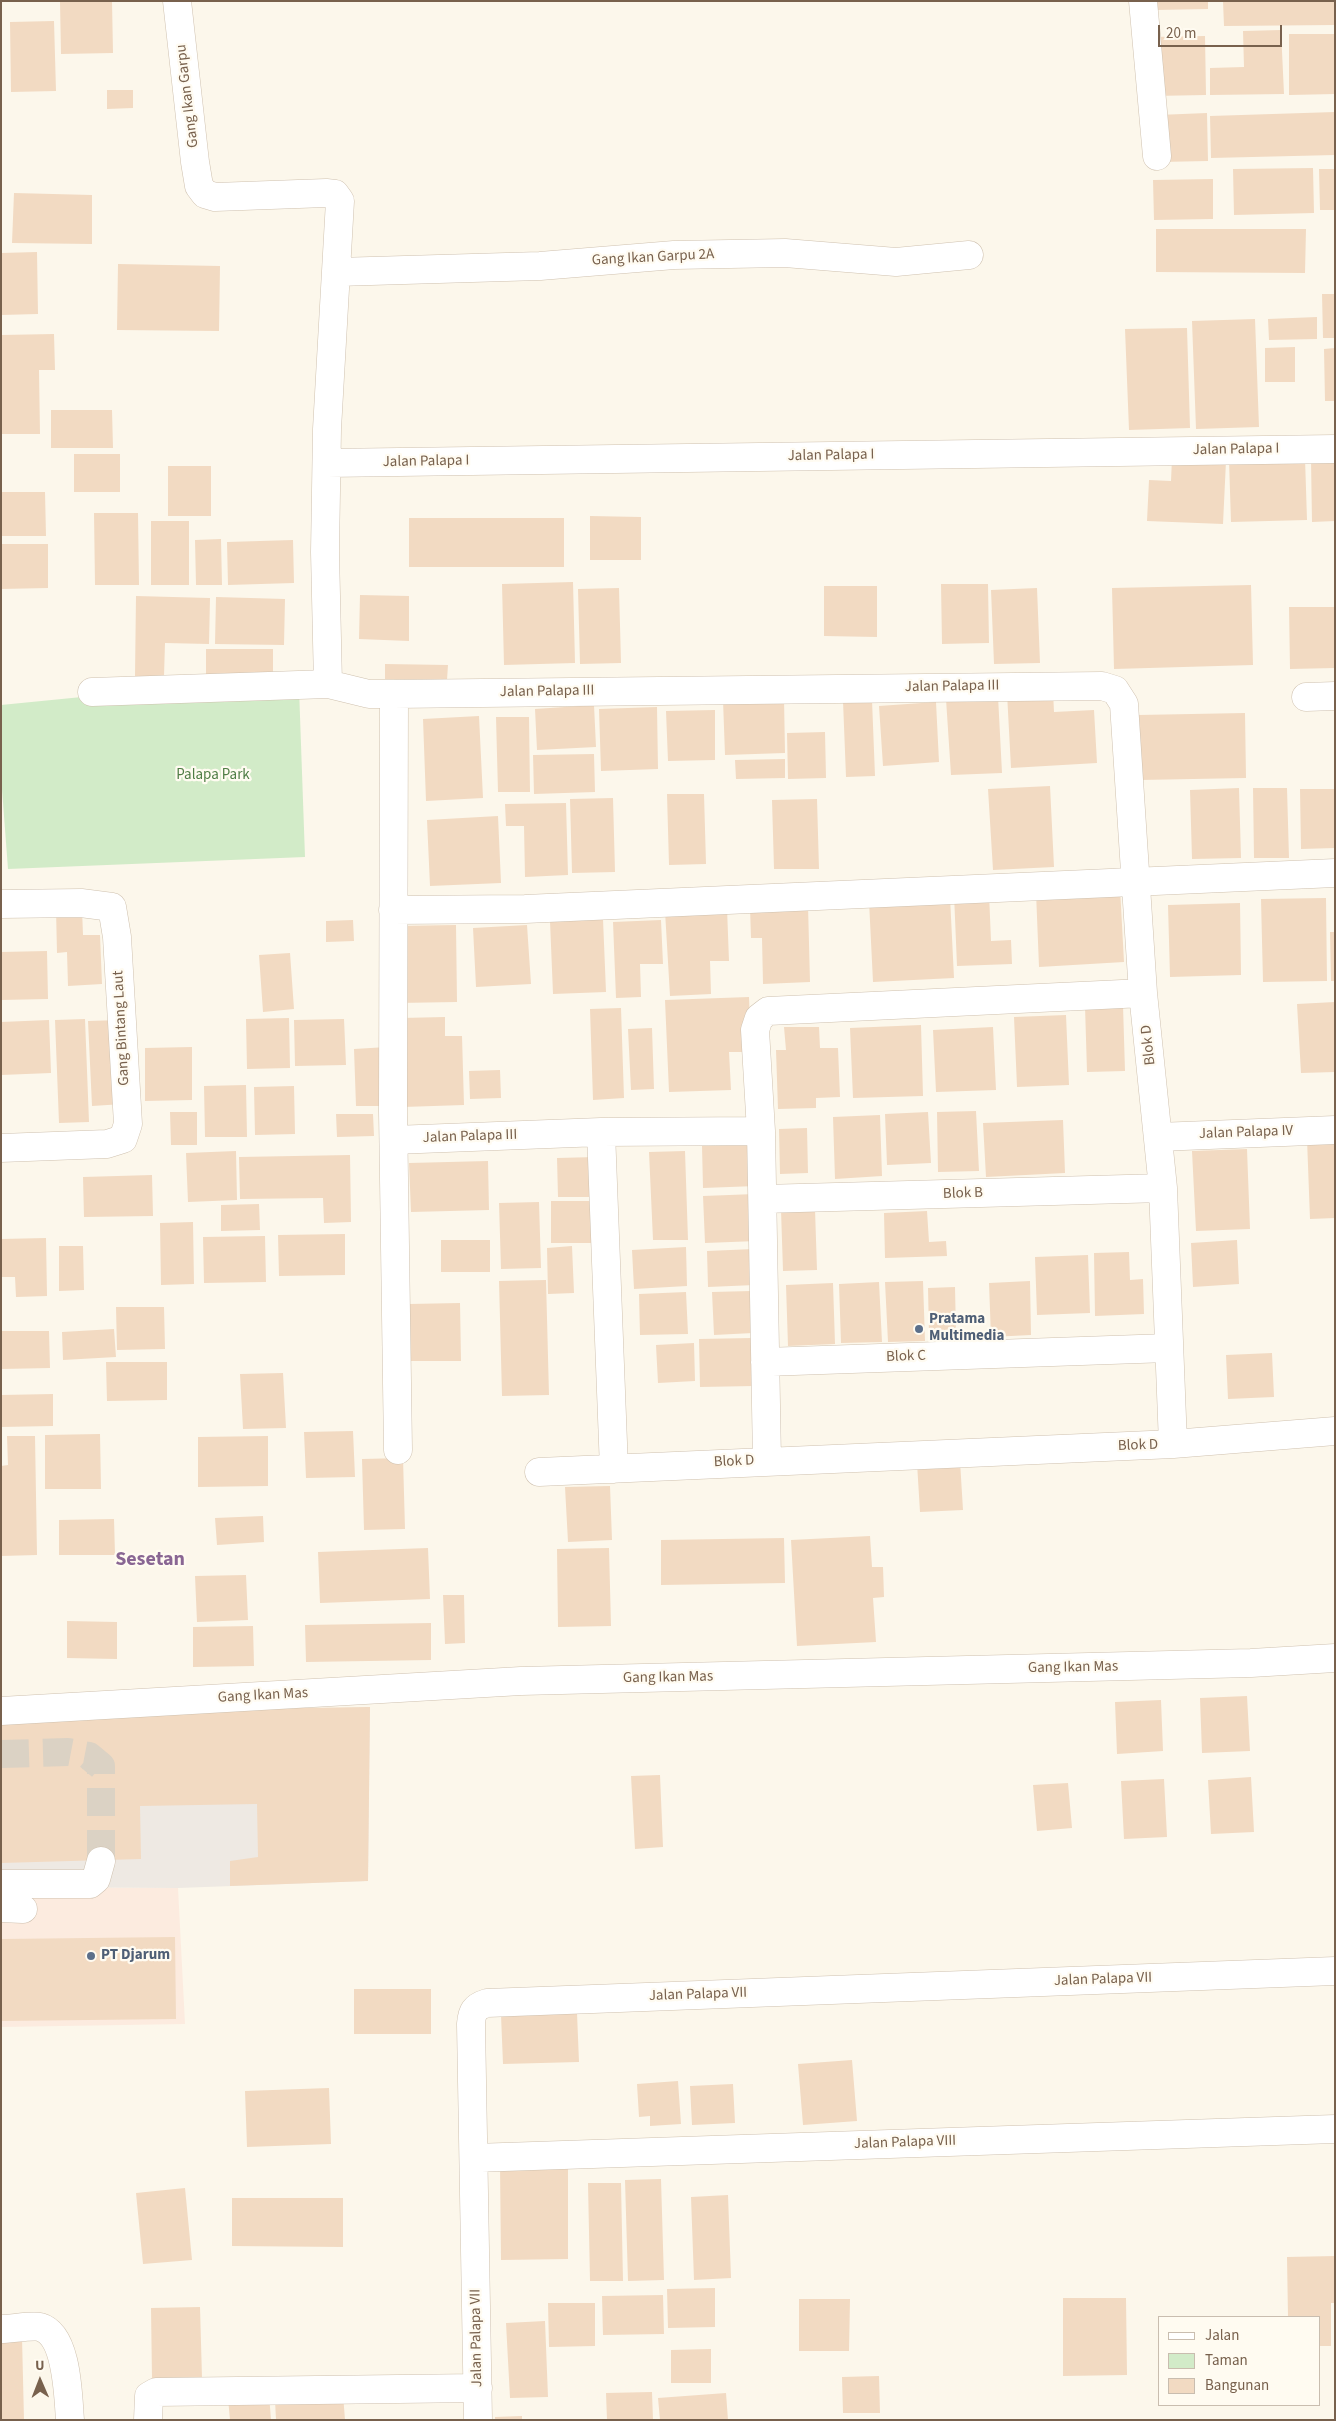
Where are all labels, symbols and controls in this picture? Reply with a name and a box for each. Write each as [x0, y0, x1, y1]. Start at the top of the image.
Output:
scale bar [1161, 15, 1285, 47]
text: 20 m [1166, 23, 1196, 44]
street label: Gang Ikan Garpu [173, 43, 203, 149]
street label: Gang Ikan Garpu 2A [591, 246, 715, 270]
street label: Jalan Palapa I [1192, 440, 1280, 460]
street label: Jalan Palapa I [787, 446, 875, 466]
street label: Jalan Palapa I [382, 452, 470, 472]
street label: Jalan Palapa III [905, 677, 999, 697]
street label: Jalan Palapa III [500, 682, 594, 702]
park label: Palapa Park [176, 767, 250, 785]
street label: Gang Bintang Laut [110, 970, 134, 1086]
street label: Blok D [1138, 1024, 1160, 1066]
street label: Jalan Palapa IV [1198, 1122, 1294, 1144]
street label: Jalan Palapa III [422, 1126, 518, 1148]
street label: Blok B [943, 1184, 983, 1204]
place label: Pratama Multimedia [929, 1311, 1004, 1346]
marker: Pratama Multimedia [913, 1323, 925, 1335]
street label: Blok C [886, 1347, 926, 1367]
street label: Blok D [1117, 1436, 1159, 1456]
street label: Blok D [713, 1452, 755, 1472]
district label: Sesetan [115, 1549, 185, 1573]
street label: Gang Ikan Mas [1028, 1658, 1118, 1678]
street label: Gang Ikan Mas [623, 1668, 713, 1688]
street label: Gang Ikan Mas [217, 1685, 309, 1707]
place label: PT Djarum [101, 1947, 170, 1965]
marker: PT Djarum [85, 1950, 97, 1962]
street label: Jalan Palapa VII [1054, 1969, 1152, 1991]
street label: Jalan Palapa VII [649, 1984, 747, 2006]
street label: Jalan Palapa VIII [854, 2132, 956, 2154]
street label: Jalan Palapa VII [467, 2289, 487, 2387]
legend [1158, 2316, 1321, 2406]
text: Jalan [1205, 2325, 1239, 2346]
text: Taman [1205, 2350, 1248, 2371]
north arrow [15, 2356, 65, 2406]
text: U [35, 2356, 45, 2376]
text: Bangunan [1205, 2375, 1269, 2396]

